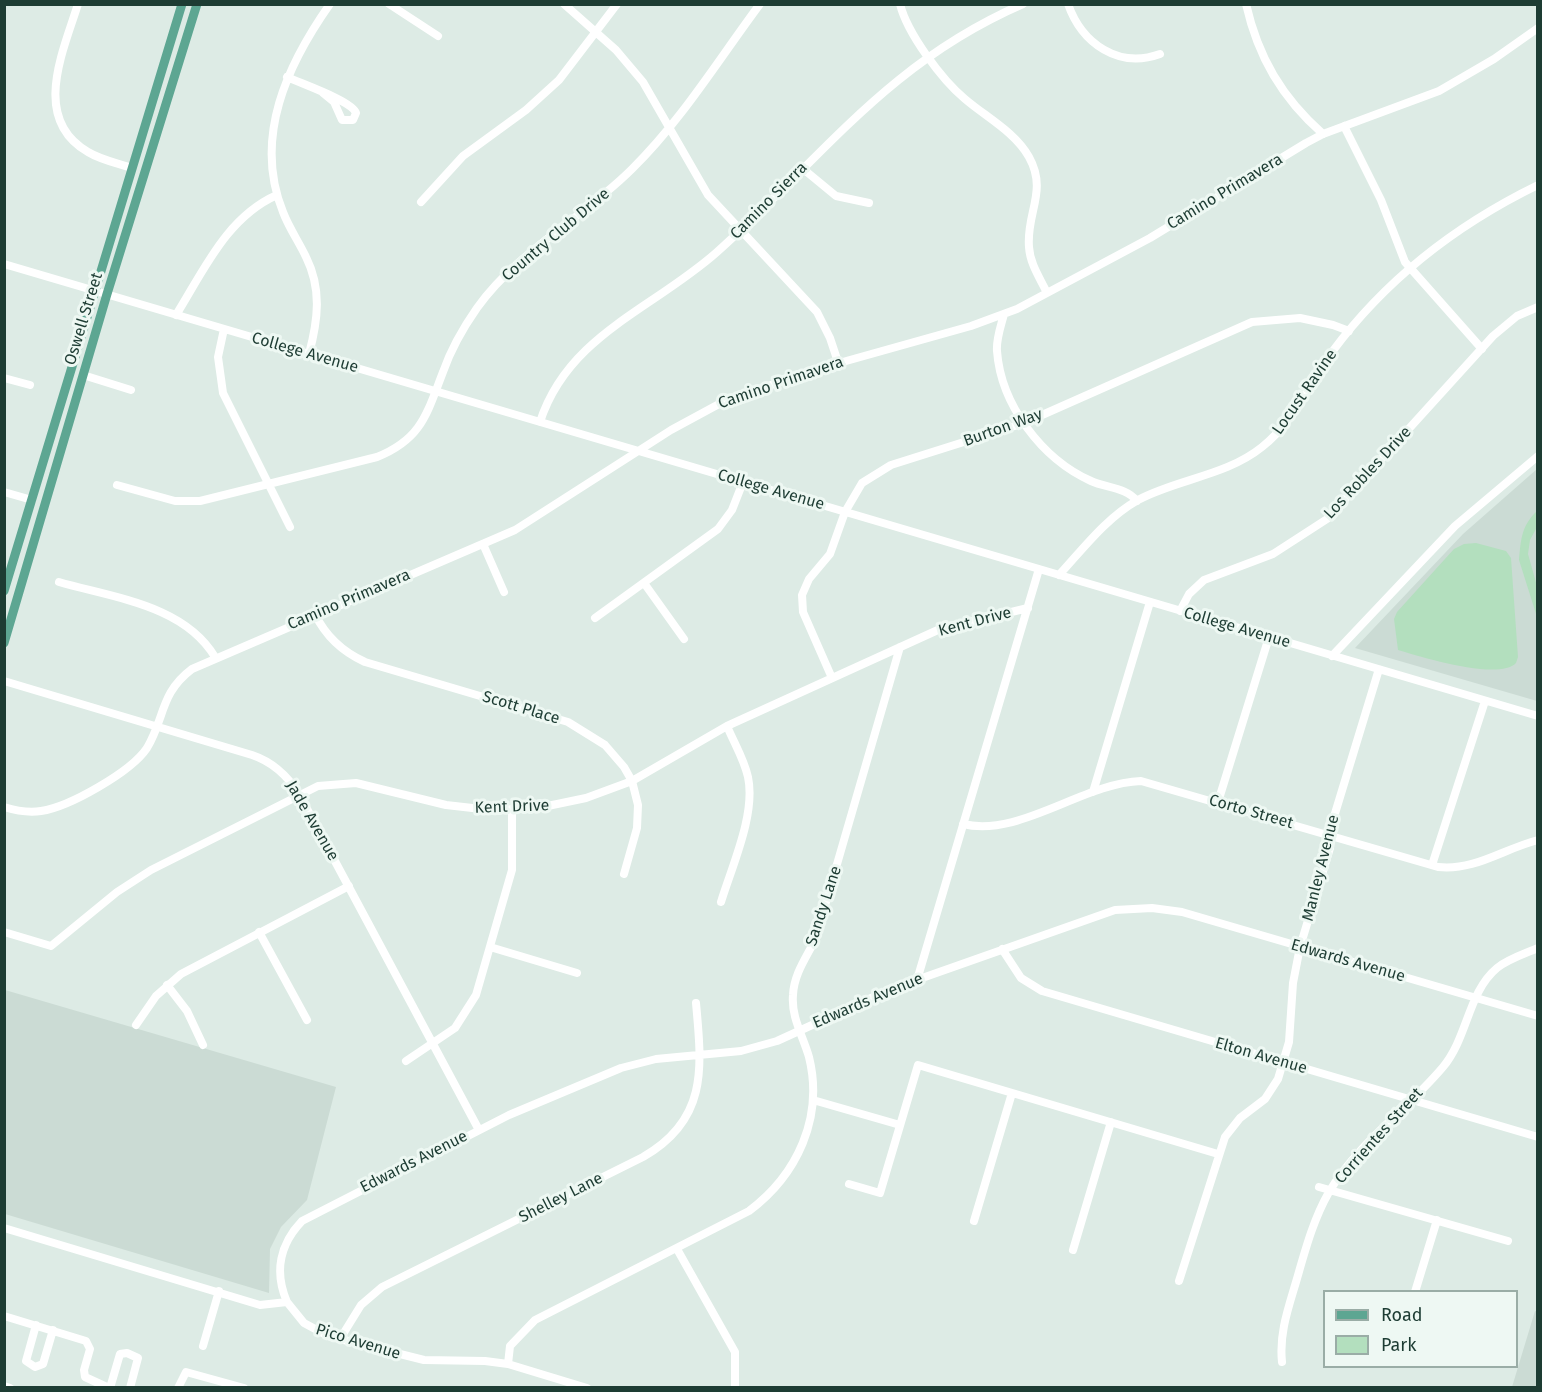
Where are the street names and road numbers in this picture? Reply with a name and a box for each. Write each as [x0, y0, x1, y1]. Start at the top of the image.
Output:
street label: Camino Primavera [1164, 150, 1286, 234]
street label: Camino Sierra [726, 158, 812, 244]
street label: Country Club Drive [498, 184, 614, 286]
street label: Oswell Street [61, 270, 107, 368]
street label: College Avenue [249, 329, 361, 377]
street label: Locust Ravine [1269, 346, 1341, 438]
street label: Camino Primavera [716, 353, 846, 413]
street label: Burton Way [961, 405, 1045, 451]
street label: Los Robles Drive [1320, 423, 1416, 523]
street label: College Avenue [715, 466, 827, 514]
street label: Camino Primavera [285, 565, 413, 635]
street label: Kent Drive [936, 603, 1014, 641]
street label: College Avenue [1181, 604, 1293, 652]
street label: Scott Place [480, 687, 562, 729]
street label: Jade Avenue [281, 778, 343, 864]
street label: Corto Street [1207, 791, 1295, 833]
street label: Kent Drive [474, 796, 550, 818]
street label: Manley Avenue [1298, 813, 1344, 923]
street label: Sandy Lane [802, 864, 846, 948]
street label: Edwards Avenue [1289, 936, 1407, 986]
street label: Edwards Avenue [810, 969, 926, 1033]
street label: Elton Avenue [1213, 1034, 1309, 1078]
street label: Corrientes Street [1331, 1084, 1427, 1188]
street label: Edwards Avenue [357, 1127, 471, 1197]
street label: Shelley Lane [516, 1169, 606, 1227]
street label: Pico Avenue [313, 1320, 403, 1364]

